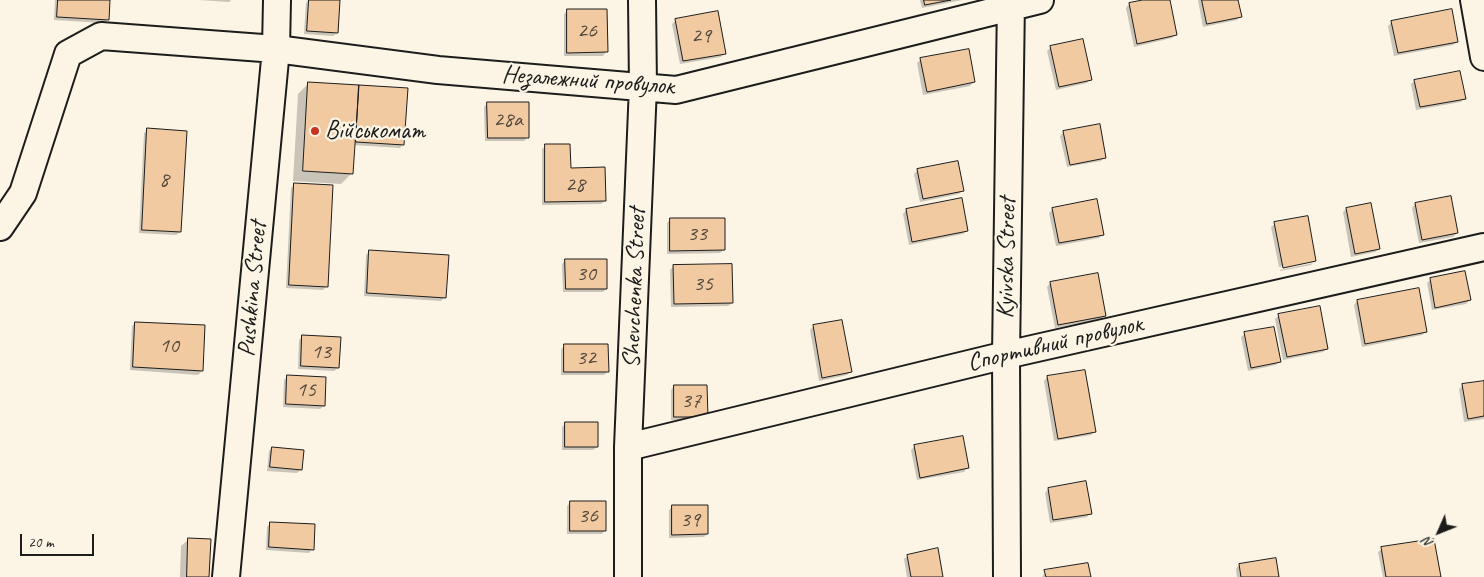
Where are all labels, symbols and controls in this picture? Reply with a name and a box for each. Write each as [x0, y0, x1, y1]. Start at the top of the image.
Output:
house number: 26 [577, 18, 597, 44]
house number: 29 [691, 23, 711, 49]
street label: Незалежний провулок [501, 60, 675, 102]
house number: 28а [493, 107, 523, 133]
place label: Військомат [325, 116, 425, 146]
marker: Військомат [309, 125, 321, 137]
house number: 8 [159, 167, 169, 193]
house number: 28 [565, 172, 585, 198]
street label: Kyivska Street [991, 197, 1023, 319]
street label: Shevchenka Street [617, 207, 653, 369]
street label: Pushkina Street [232, 220, 274, 358]
house number: 33 [687, 221, 707, 247]
house number: 30 [576, 261, 596, 287]
house number: 35 [693, 271, 713, 297]
street label: Спортивний провулок [965, 309, 1145, 379]
house number: 10 [159, 333, 179, 359]
house number: 13 [311, 339, 331, 365]
house number: 32 [576, 345, 596, 371]
house number: 15 [296, 377, 316, 403]
house number: 37 [681, 388, 701, 414]
house number: 36 [578, 503, 598, 529]
house number: 39 [680, 507, 700, 533]
north arrow [1414, 507, 1464, 557]
scale bar [22, 524, 96, 556]
text: 20 m [28, 533, 54, 552]
text: N [1419, 534, 1437, 552]

